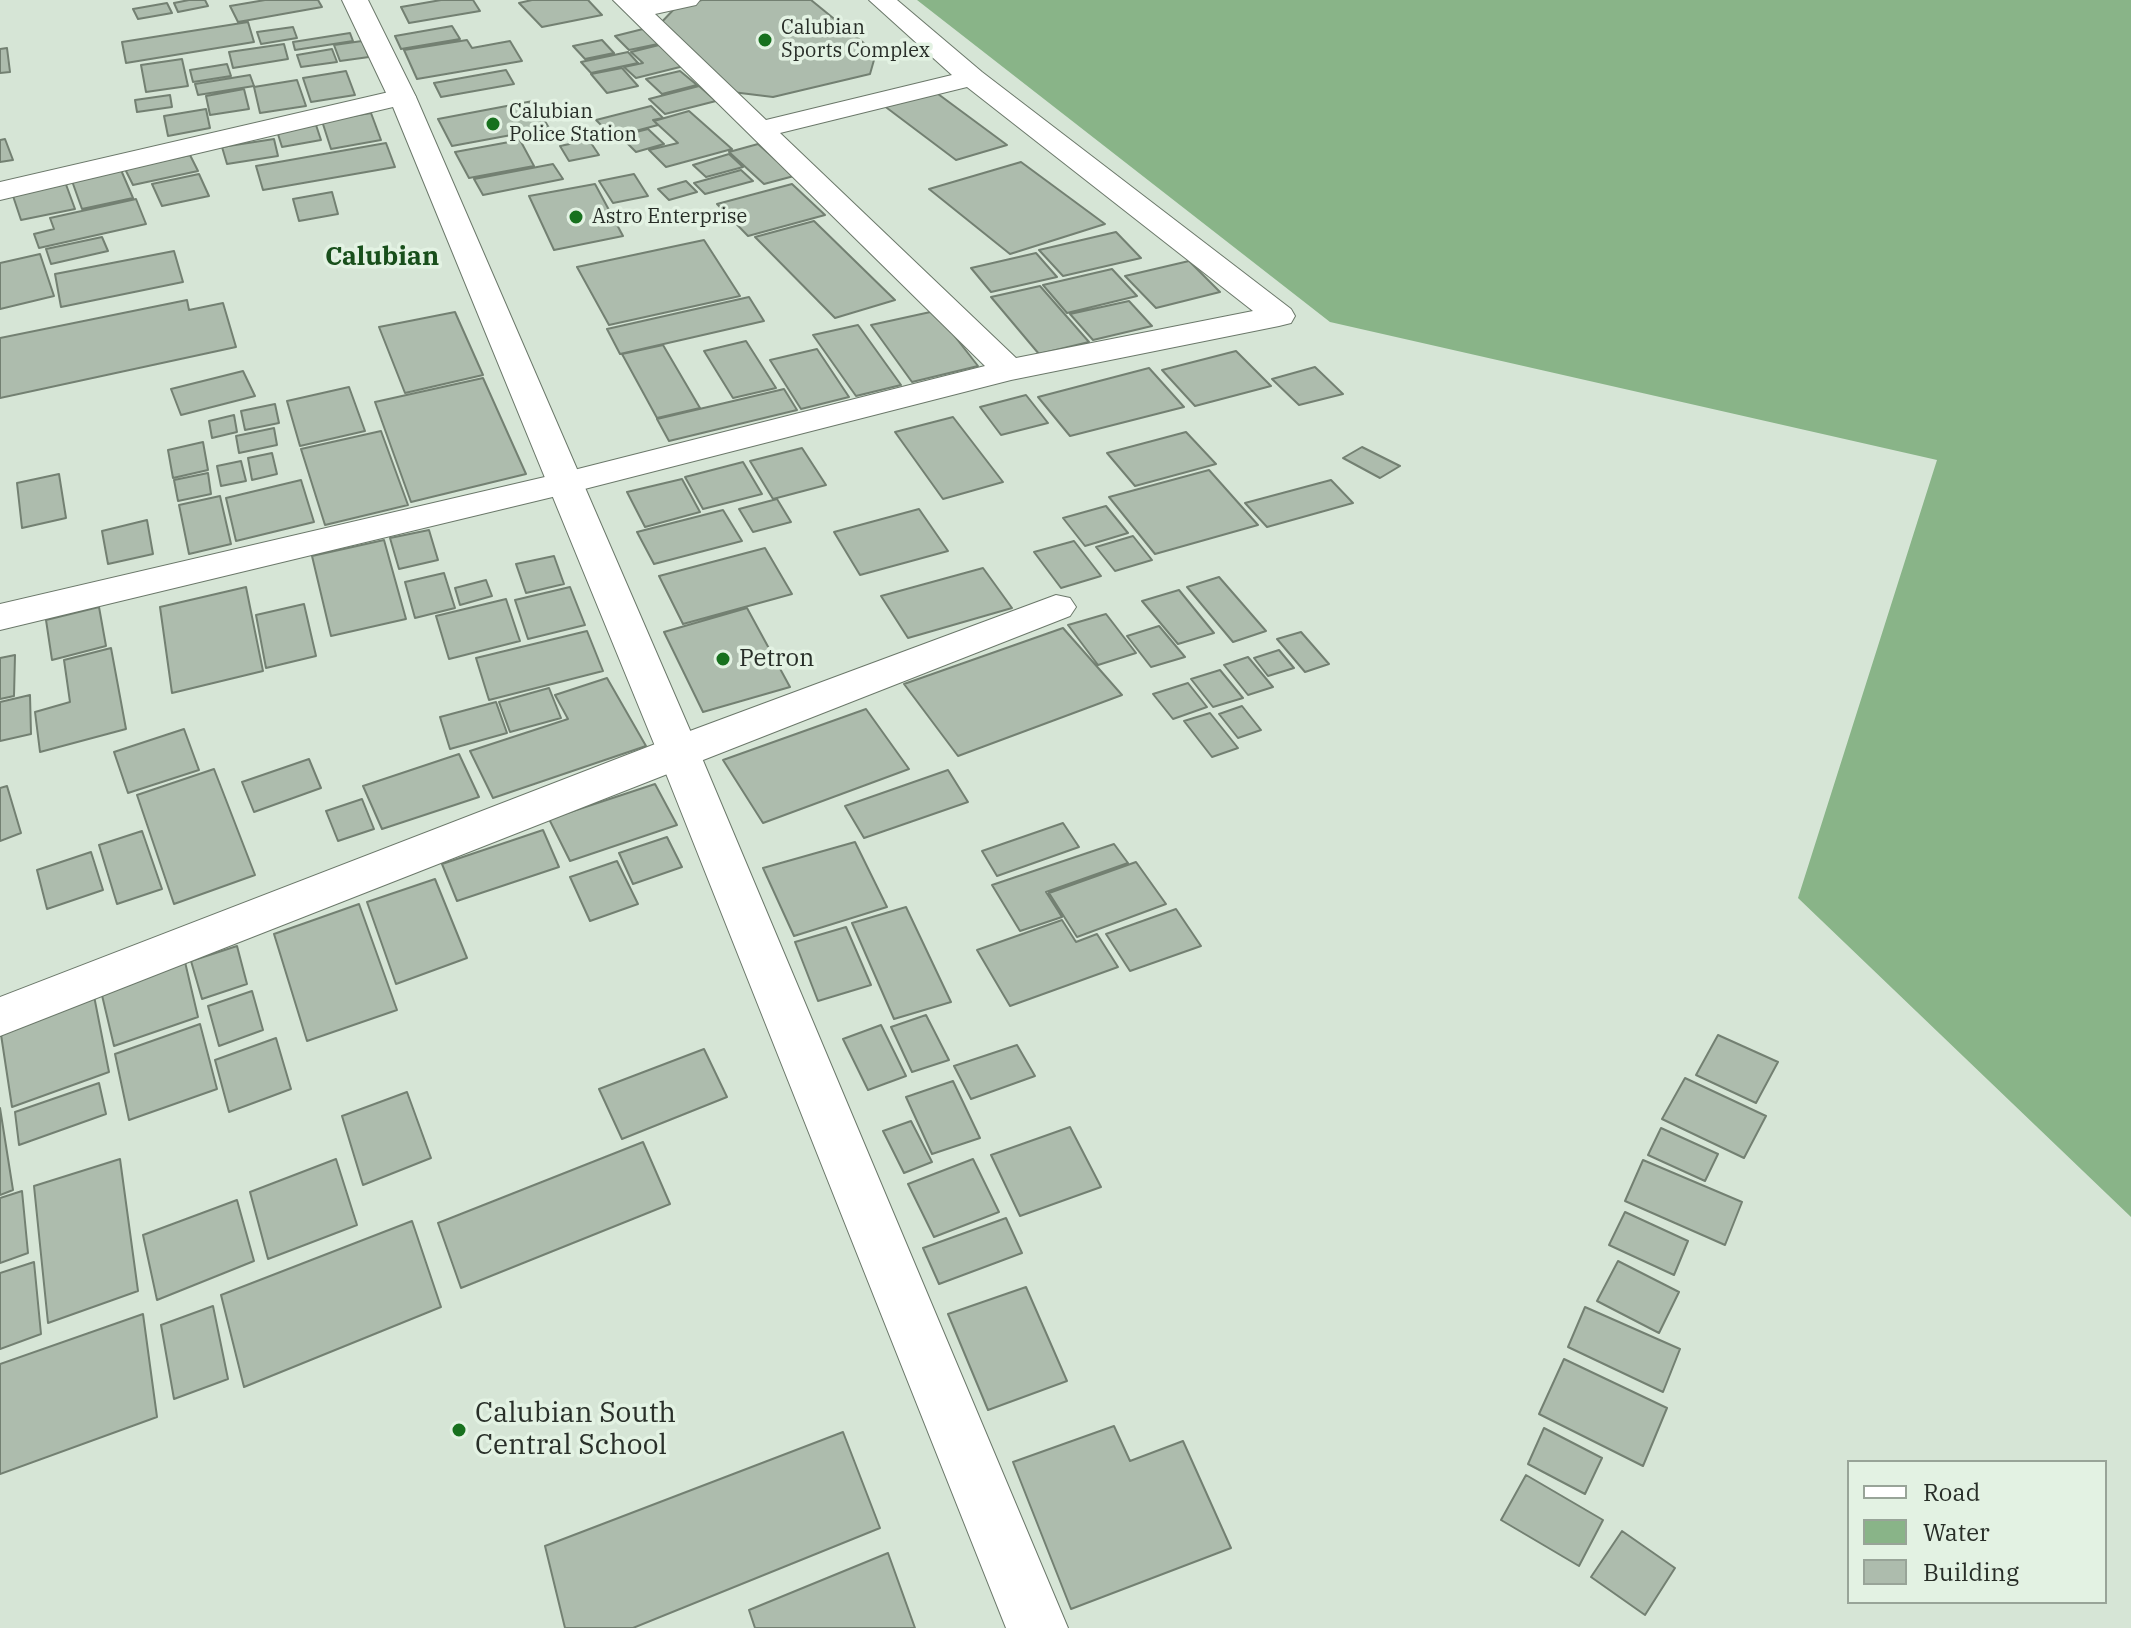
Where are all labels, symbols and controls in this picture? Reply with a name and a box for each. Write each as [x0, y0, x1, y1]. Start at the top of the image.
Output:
place label: Calubian Sports Complex [781, 16, 930, 63]
marker: Calubian Sports Complex [756, 31, 774, 49]
place label: Calubian Police Station [509, 100, 637, 147]
marker: Calubian Police Station [484, 115, 502, 133]
place label: Astro Enterprise [592, 205, 747, 229]
marker: Astro Enterprise [567, 208, 585, 226]
district label: Calubian [325, 241, 439, 273]
place label: Petron [739, 645, 814, 673]
marker: Petron [714, 650, 732, 668]
place label: Calubian South Central School [475, 1397, 676, 1463]
marker: Calubian South Central School [450, 1421, 468, 1439]
legend [1847, 1460, 2107, 1604]
text: Road [1923, 1476, 1980, 1508]
text: Water [1923, 1516, 1990, 1548]
text: Building [1923, 1556, 2019, 1588]

